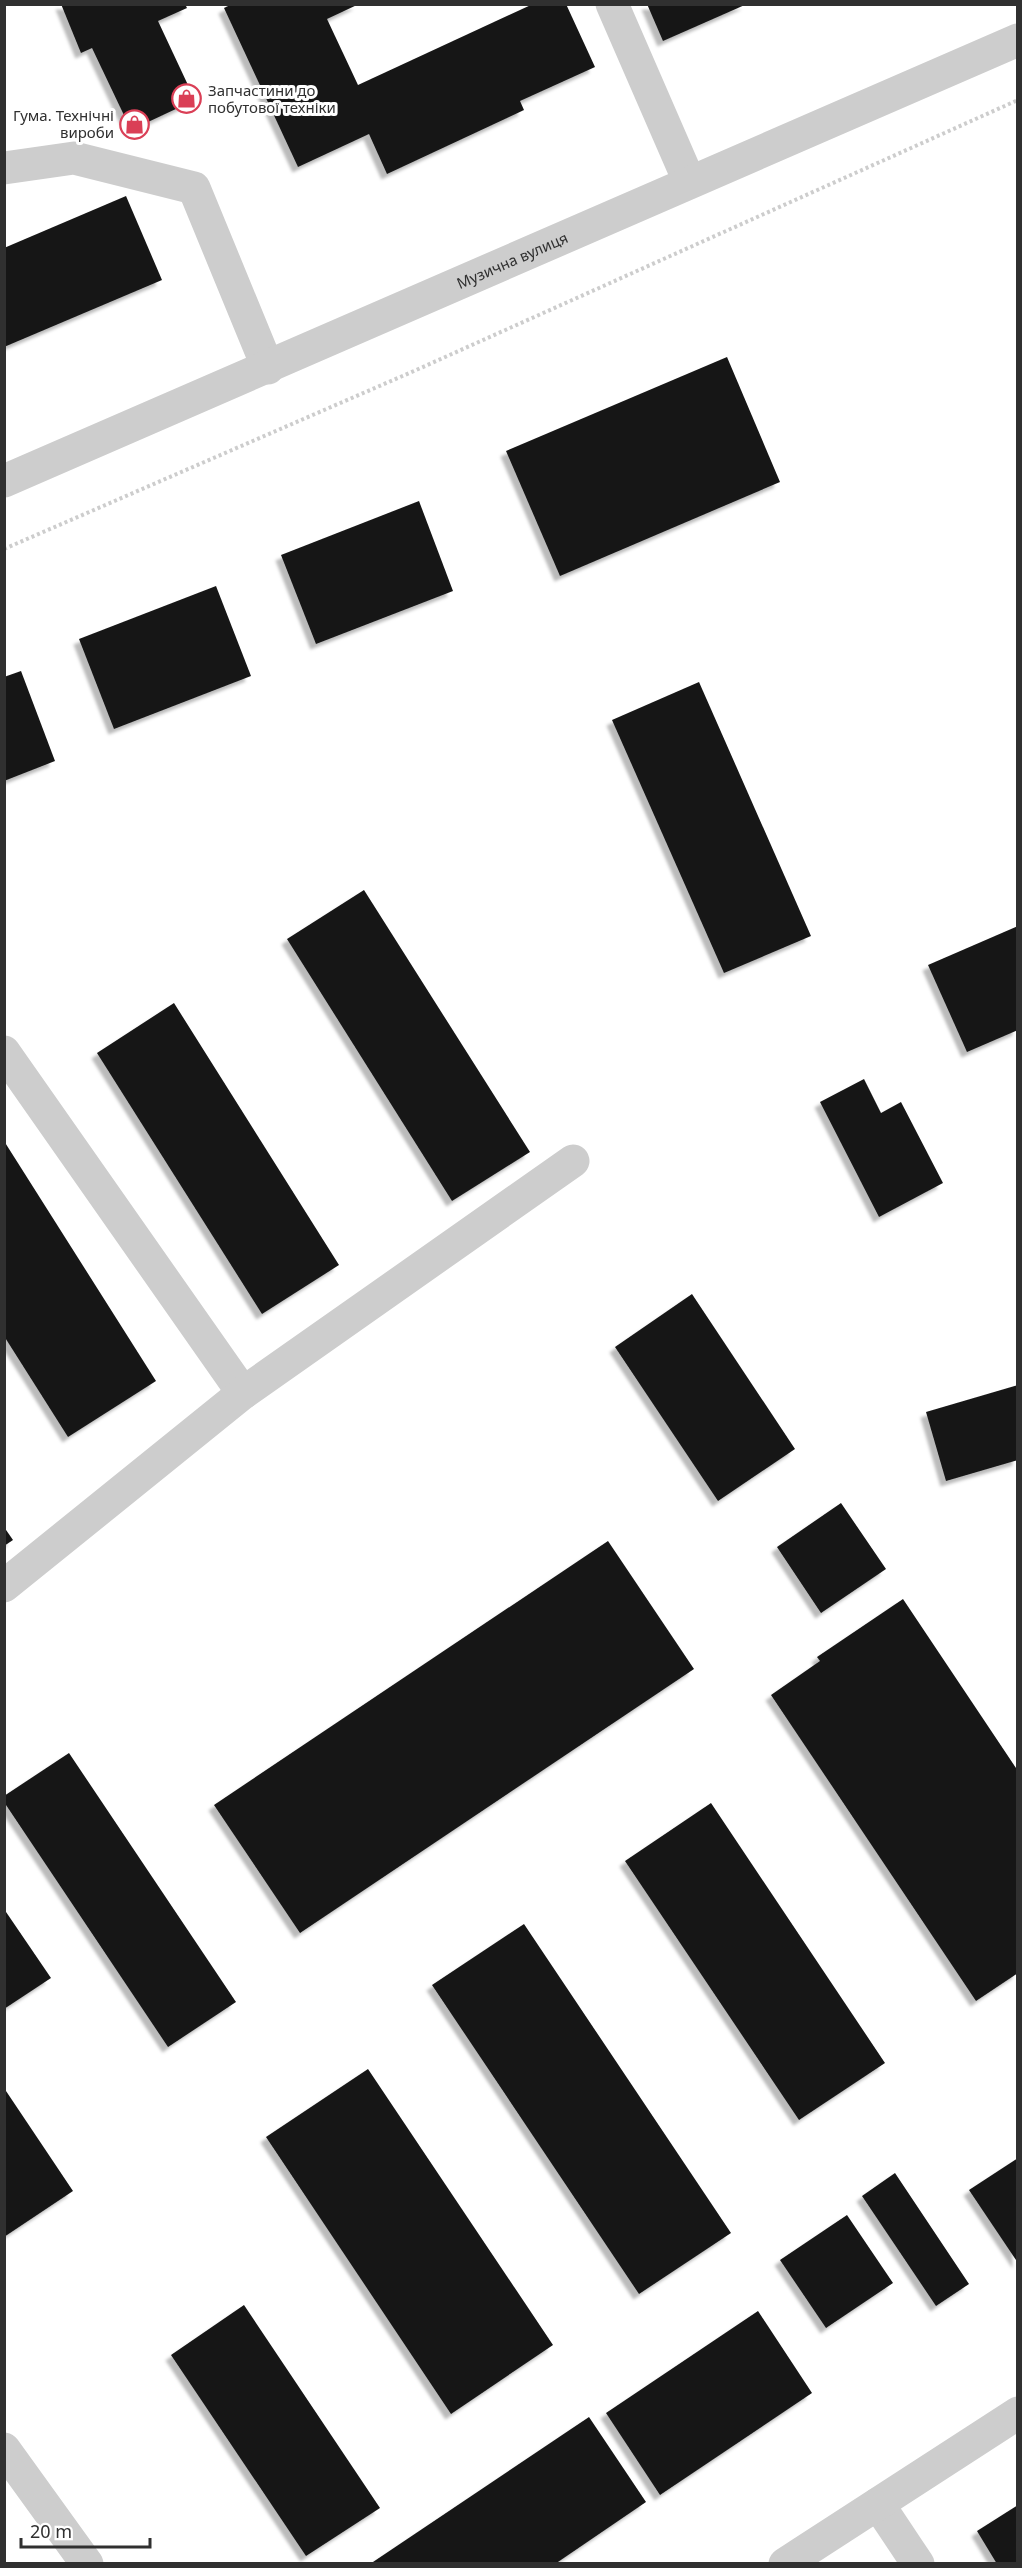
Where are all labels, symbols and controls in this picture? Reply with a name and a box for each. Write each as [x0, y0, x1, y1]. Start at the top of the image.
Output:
place label: Запчастини до побутової техніки [208, 80, 336, 117]
shop icon: Запчастини до побутової техніки [171, 83, 203, 115]
place label: Гума. Технічні вироби [13, 105, 114, 142]
shop icon: Гума. Технічні вироби [119, 108, 151, 140]
street label: Музична вулиця [453, 227, 571, 293]
scale bar [21, 2511, 150, 2549]
text: 20 m [30, 2519, 72, 2543]

